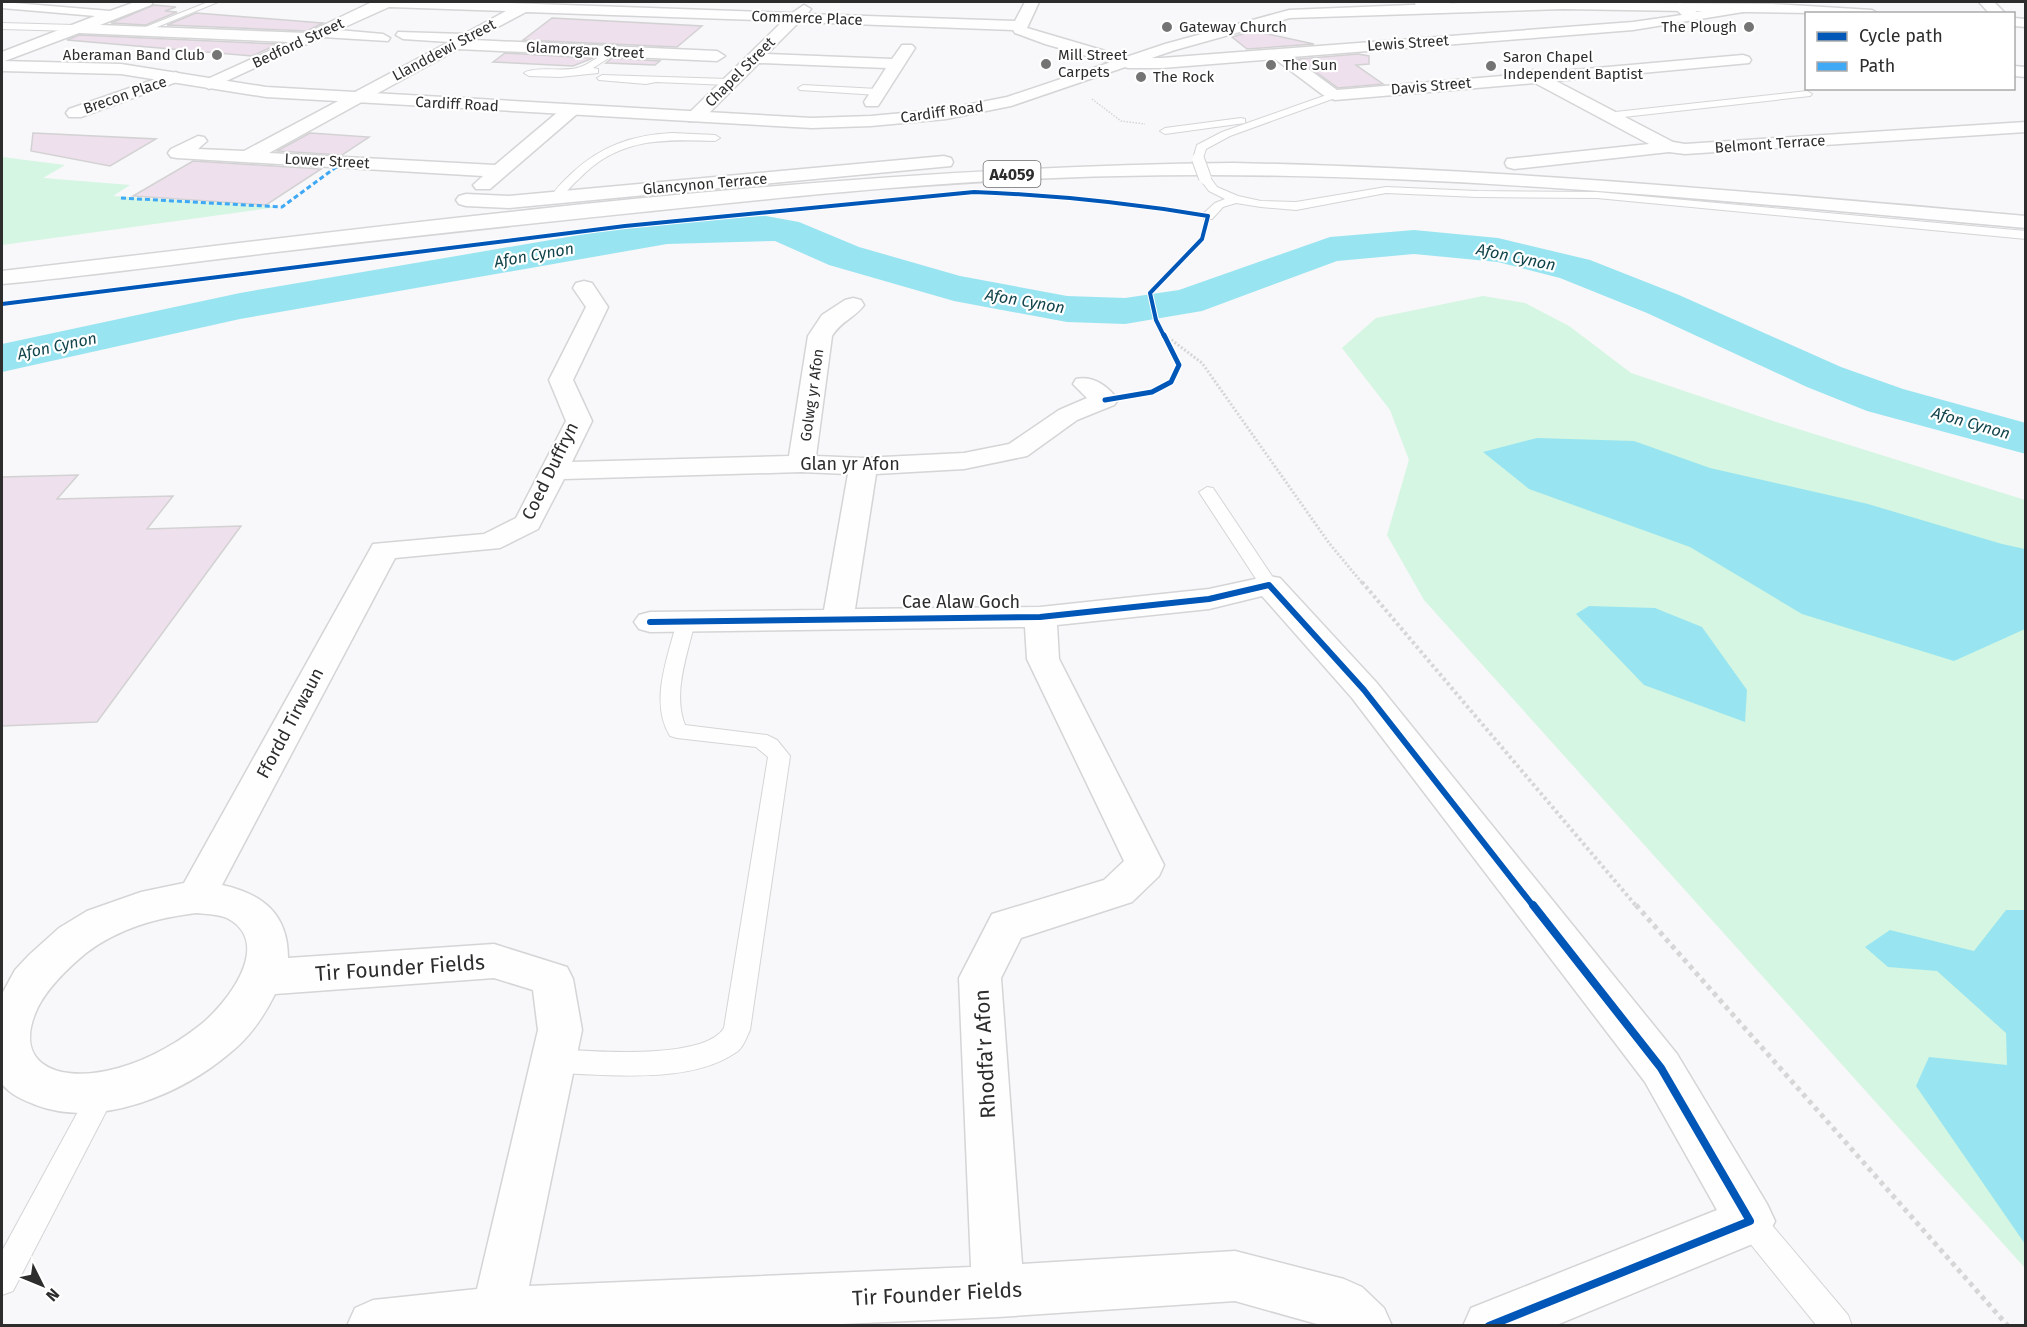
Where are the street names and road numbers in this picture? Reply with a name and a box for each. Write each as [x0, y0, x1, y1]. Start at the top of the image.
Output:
street label: Commerce Place [751, 7, 863, 29]
street label: Bedford Street [249, 14, 347, 72]
street label: Llanddewi Street [389, 15, 499, 85]
street label: Lewis Street [1367, 31, 1450, 55]
street label: Chapel Street [701, 33, 779, 111]
street label: Glamorgan Street [525, 38, 645, 62]
street label: Brecon Place [81, 72, 169, 118]
street label: Davis Street [1390, 73, 1473, 98]
street label: Cardiff Road [415, 93, 499, 115]
street label: Cardiff Road [899, 97, 985, 127]
street label: Belmont Terrace [1714, 131, 1826, 157]
street label: Lower Street [284, 150, 371, 172]
road number: A4059 [984, 161, 1040, 187]
street label: Glancynon Terrace [642, 170, 768, 198]
street label: Golwg yr Afon [797, 348, 827, 442]
street label: Coed Duffryn [517, 419, 583, 523]
street label: Glan yr Afon [800, 453, 900, 475]
street label: Cae Alaw Goch [902, 591, 1020, 613]
street label: Ffordd Tirwaun [252, 664, 328, 782]
street label: Tir Founder Fields [314, 949, 486, 987]
street label: Rhodfa'r Afon [969, 989, 1001, 1119]
street label: Tir Founder Fields [852, 1277, 1023, 1311]

